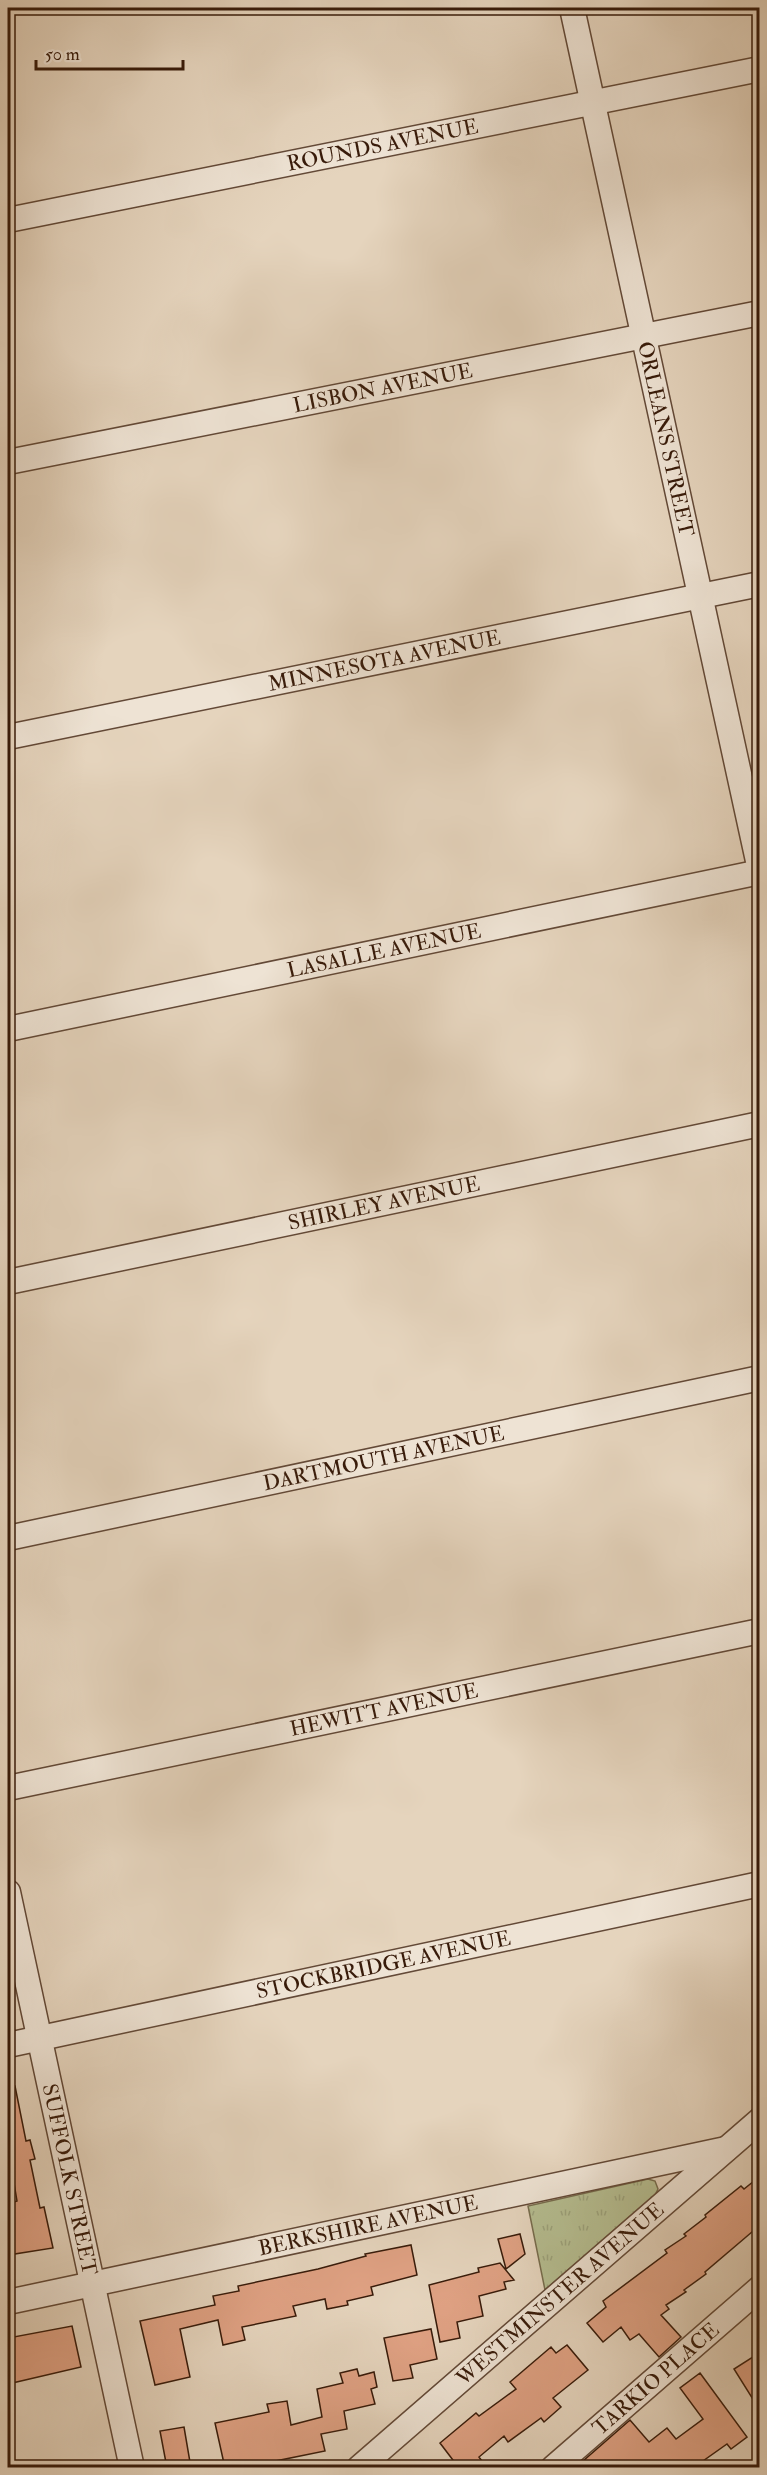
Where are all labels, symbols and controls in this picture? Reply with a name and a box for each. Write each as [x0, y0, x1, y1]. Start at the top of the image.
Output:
scale bar [36, 33, 183, 71]
text: 50 m [45, 43, 80, 66]
street label: ROUNDS AVENUE [284, 112, 481, 177]
street label: ORLEANS STREET [632, 339, 700, 539]
street label: LISBON AVENUE [290, 357, 475, 419]
street label: MINNESOTA AVENUE [266, 624, 503, 697]
street label: LASALLE AVENUE [284, 917, 483, 984]
street label: SHIRLEY AVENUE [286, 1170, 482, 1236]
street label: DARTMOUTH AVENUE [261, 1419, 507, 1497]
street label: HEWITT AVENUE [287, 1677, 480, 1742]
street label: STOCKBRIDGE AVENUE [254, 1924, 513, 2005]
street label: SUFFOLK STREET [36, 2081, 104, 2278]
street label: BERKSHIRE AVENUE [256, 2189, 480, 2262]
street label: WESTMINSTER AVENUE [450, 2196, 670, 2392]
street label: TARKIO PLACE [587, 2316, 725, 2441]

